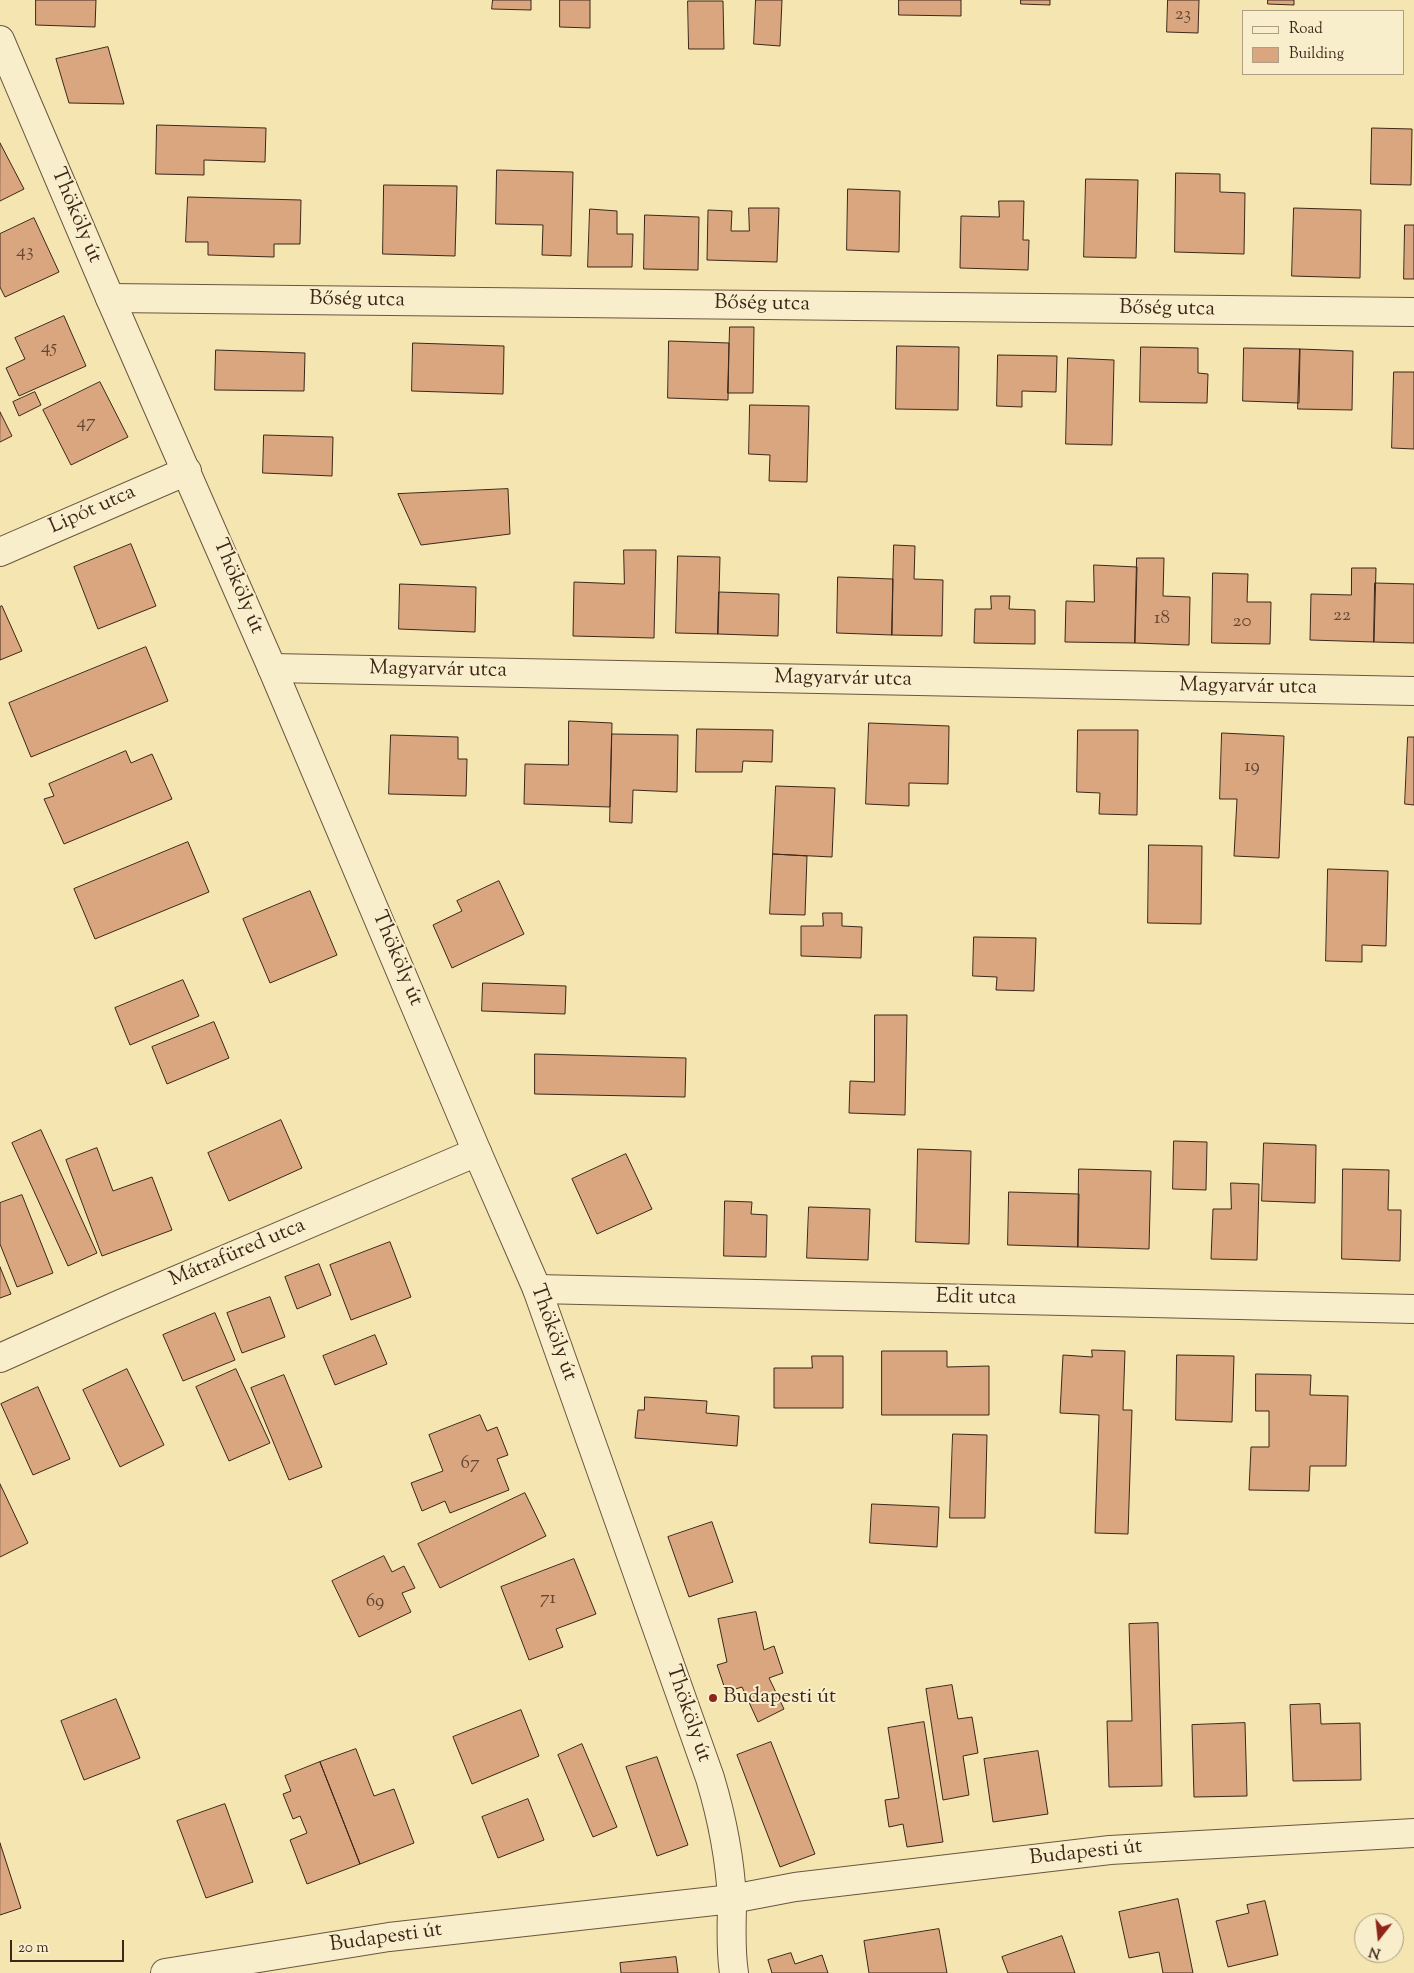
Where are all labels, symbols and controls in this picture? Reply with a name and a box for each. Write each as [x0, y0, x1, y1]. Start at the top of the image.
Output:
house number: 23 [1175, 5, 1191, 27]
legend [1242, 10, 1404, 75]
text: Road [1289, 19, 1323, 40]
text: Building [1289, 44, 1344, 65]
street label: Thököly út [44, 165, 106, 267]
house number: 43 [16, 242, 34, 264]
street label: Bőség utca [309, 288, 405, 314]
street label: Bőség utca [714, 292, 810, 318]
street label: Bőség utca [1119, 297, 1215, 323]
house number: 45 [41, 338, 57, 360]
house number: 47 [76, 413, 96, 435]
street label: Lipót utca [46, 481, 140, 541]
street label: Thököly út [206, 536, 268, 638]
house number: 22 [1333, 606, 1351, 628]
house number: 18 [1154, 609, 1170, 631]
house number: 20 [1233, 612, 1251, 634]
street label: Magyarvár utca [369, 657, 507, 685]
street label: Magyarvár utca [774, 666, 912, 694]
street label: Magyarvár utca [1179, 674, 1317, 702]
house number: 19 [1244, 757, 1260, 779]
street label: Thököly út [365, 908, 427, 1010]
street label: Mátrafüred utca [166, 1214, 310, 1294]
street label: Thököly út [523, 1281, 581, 1385]
street label: Edit utca [936, 1286, 1016, 1312]
house number: 67 [461, 1454, 479, 1476]
house number: 71 [540, 1589, 556, 1611]
house number: 69 [366, 1592, 384, 1614]
street label: Thököly út [659, 1662, 715, 1766]
place label: Budapesti út [723, 1685, 836, 1711]
marker: Budapesti út [707, 1692, 719, 1704]
street label: Budapesti út [1028, 1836, 1144, 1872]
north arrow [1354, 1913, 1404, 1963]
street label: Budapesti út [328, 1919, 444, 1959]
scale bar [12, 1930, 126, 1962]
text: 20 m [18, 1938, 49, 1959]
text: N [1367, 1940, 1383, 1963]

